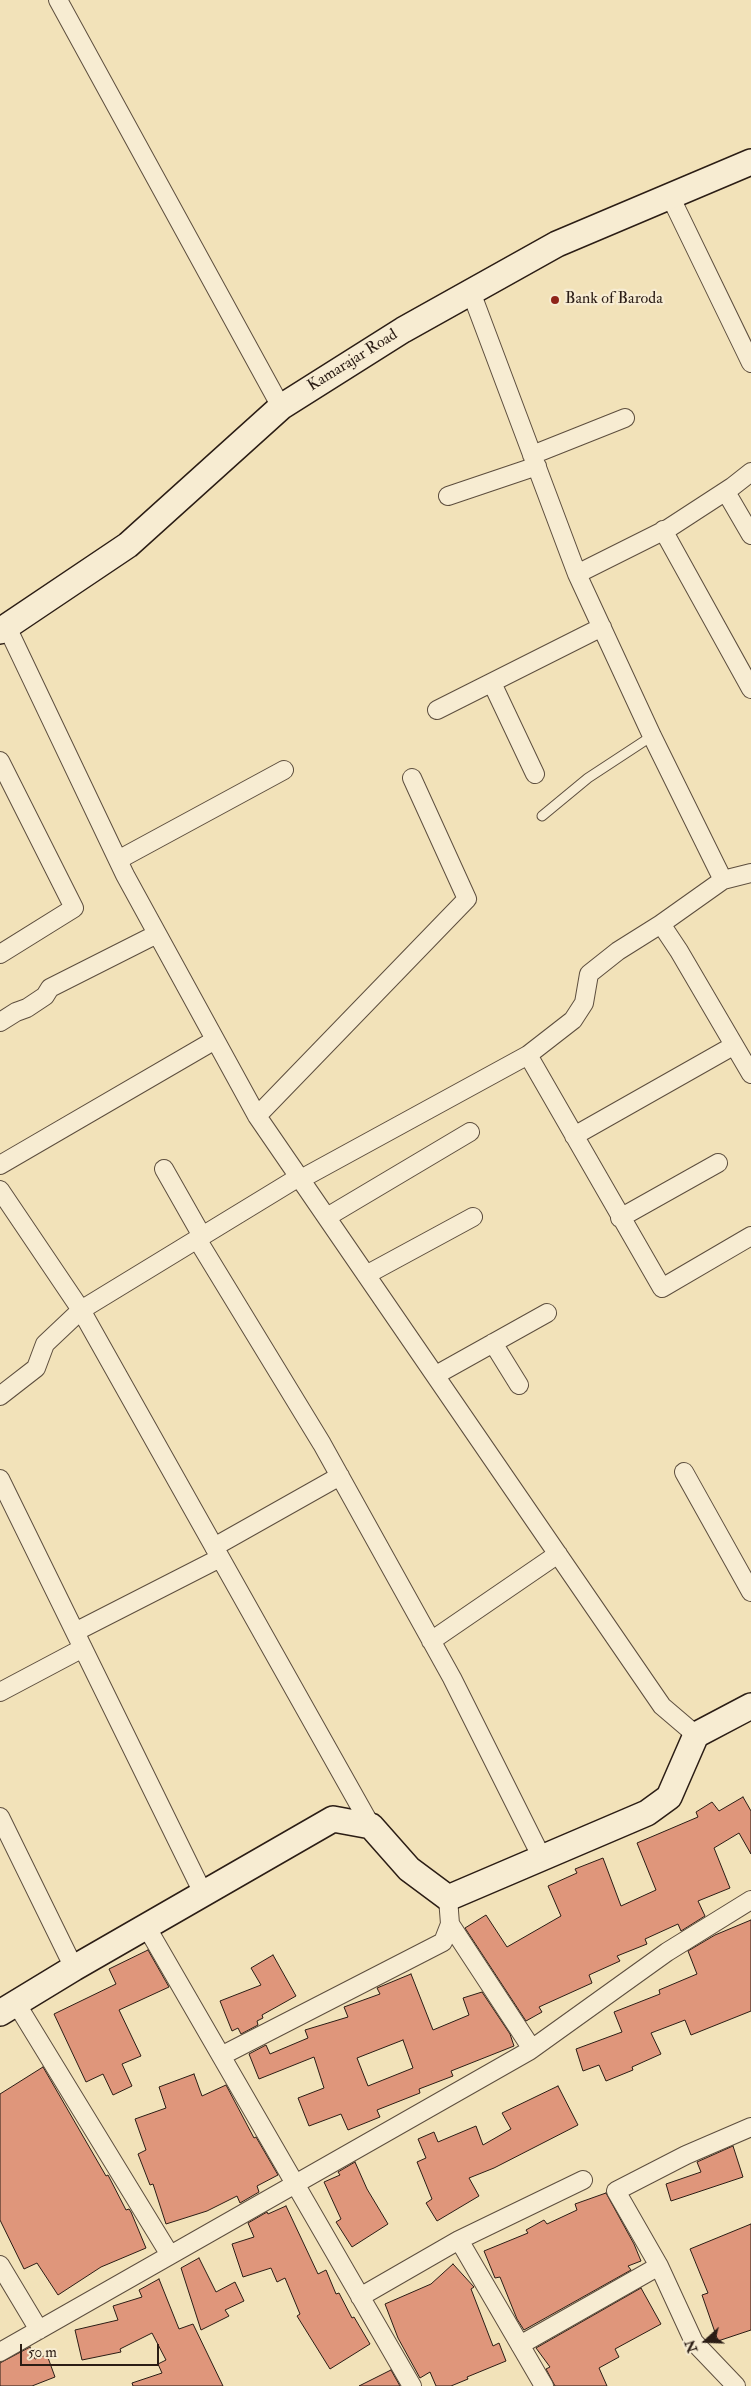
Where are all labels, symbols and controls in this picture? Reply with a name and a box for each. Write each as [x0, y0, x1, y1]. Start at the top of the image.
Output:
place label: Bank of Baroda [565, 290, 663, 310]
marker: Bank of Baroda [549, 294, 561, 306]
street label: Kamarajar Road [305, 326, 401, 396]
north arrow [681, 2316, 731, 2366]
scale bar [22, 2334, 161, 2366]
text: N [681, 2338, 702, 2355]
text: 50 m [28, 2343, 57, 2362]

